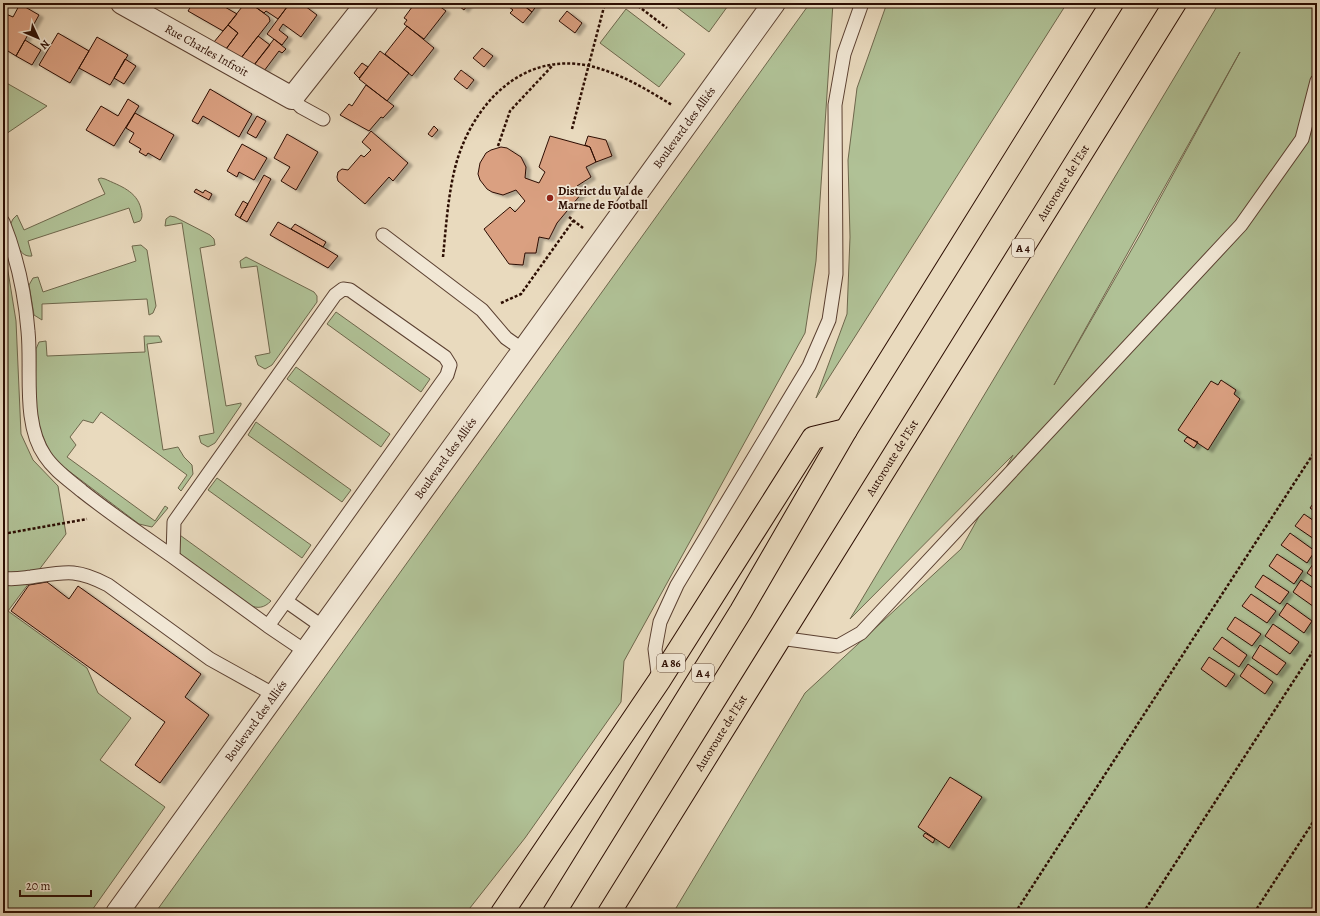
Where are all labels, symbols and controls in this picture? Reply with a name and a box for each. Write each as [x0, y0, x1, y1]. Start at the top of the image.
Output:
north arrow [18, 18, 58, 58]
street label: Rue Charles Infroit [162, 21, 251, 80]
text: N [37, 37, 53, 53]
street label: Boulevard des Alliés [649, 83, 719, 171]
street label: Autoroute de l’Est [1033, 141, 1093, 225]
place label: District du Val de Marne de Football [558, 183, 648, 213]
marker: District du Val de Marne de Football [545, 193, 555, 203]
road number: A 4 [1012, 239, 1034, 257]
street label: Boulevard des Alliés [410, 414, 480, 502]
street label: Autoroute de l’Est [862, 417, 922, 500]
road number: A 86 [657, 654, 685, 672]
road number: A 4 [692, 664, 714, 682]
street label: Boulevard des Alliés [221, 677, 291, 765]
street label: Autoroute de l’Est [691, 692, 751, 775]
scale bar [20, 872, 91, 898]
text: 20 m [26, 878, 50, 894]

